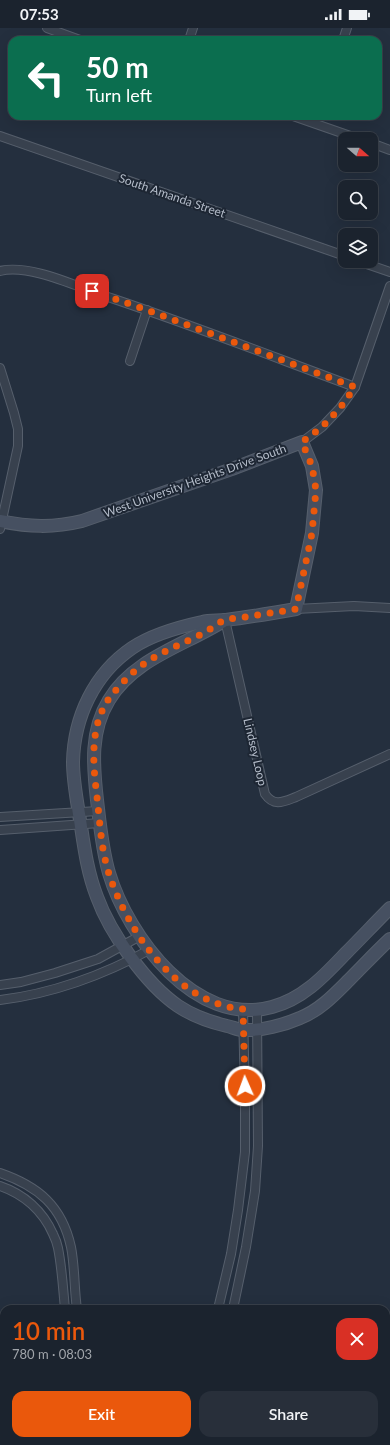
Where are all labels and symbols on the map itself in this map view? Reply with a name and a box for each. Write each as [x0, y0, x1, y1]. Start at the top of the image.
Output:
north arrow [338, 132, 378, 172]
street label: South Amanda Street [117, 170, 228, 221]
pin [75, 274, 109, 308]
street label: West University Heights Drive South [102, 440, 288, 521]
street label: Lindsey Loop [240, 717, 271, 787]
position arrow [224, 1065, 266, 1107]

